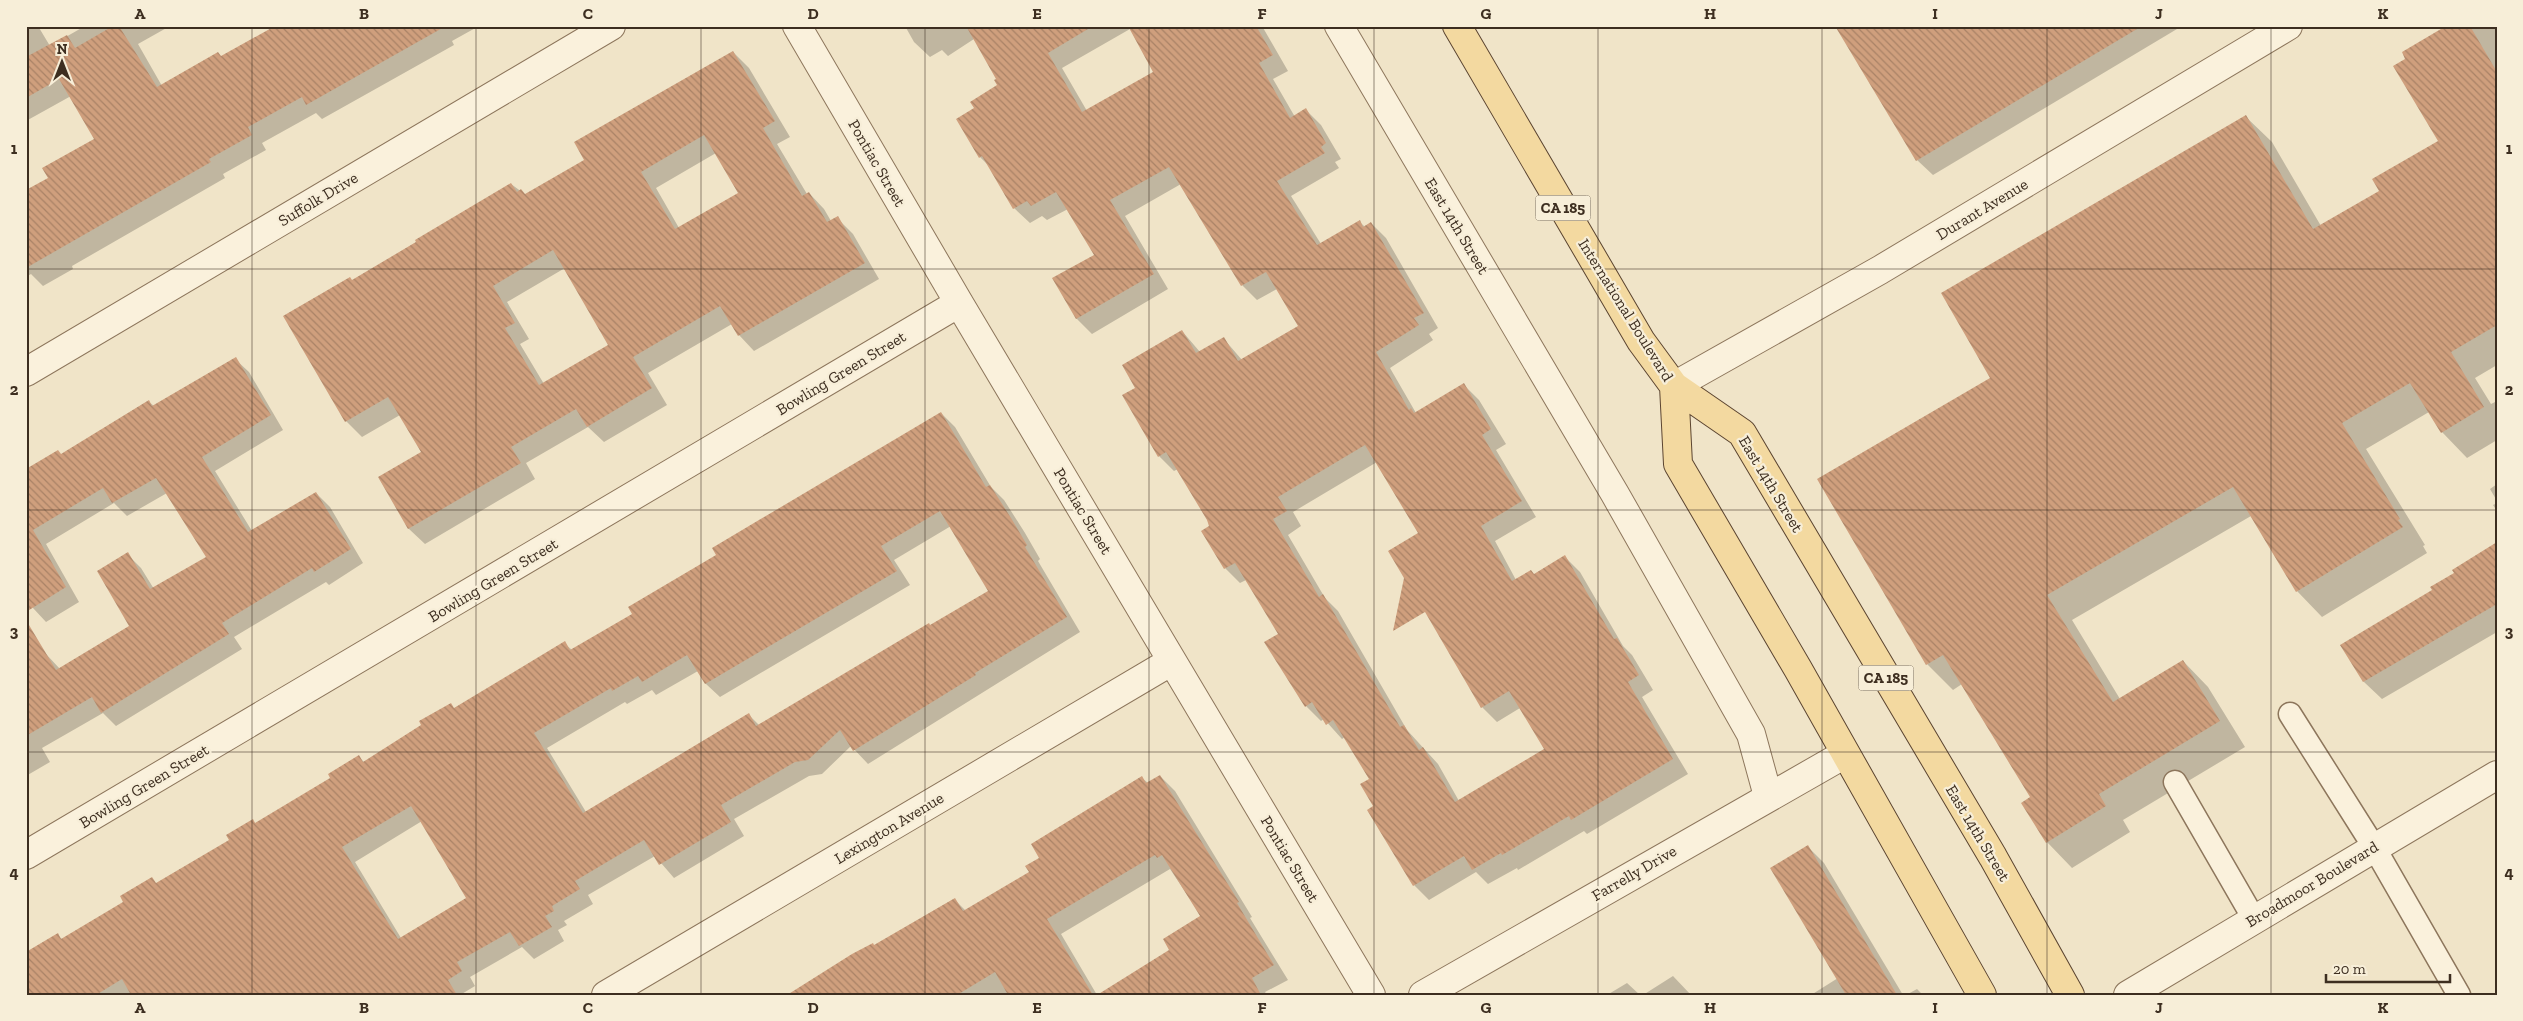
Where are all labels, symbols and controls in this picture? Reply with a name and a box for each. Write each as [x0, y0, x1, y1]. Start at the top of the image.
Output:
text: A [135, 4, 146, 23]
text: B [359, 4, 369, 23]
text: C [583, 4, 593, 23]
text: D [807, 4, 819, 23]
text: E [1032, 4, 1042, 23]
text: F [1257, 4, 1267, 23]
text: G [1481, 4, 1492, 23]
text: H [1704, 4, 1716, 23]
text: I [1932, 4, 1938, 23]
text: J [2155, 4, 2163, 23]
text: K [2378, 4, 2389, 23]
north arrow [38, 38, 88, 88]
text: N [57, 41, 68, 58]
street label: Pontiac Street [844, 116, 910, 210]
text: 1 [11, 139, 18, 158]
text: 1 [2506, 139, 2513, 158]
street label: Suffolk Drive [275, 168, 361, 230]
street label: East 14th Street [1421, 174, 1493, 278]
street label: Durant Avenue [1933, 174, 2031, 244]
road number: CA 185 [1536, 196, 1590, 220]
street label: International Boulevard [1574, 235, 1678, 385]
street label: Bowling Green Street [773, 327, 909, 419]
text: 2 [10, 380, 19, 399]
text: 2 [2505, 380, 2514, 399]
street label: East 14th Street [1735, 432, 1807, 536]
street label: Pontiac Street [1050, 464, 1116, 558]
street label: Bowling Green Street [425, 534, 561, 626]
text: 3 [10, 622, 19, 641]
text: 3 [2505, 622, 2514, 641]
road number: CA 185 [1858, 666, 1914, 690]
street label: Bowling Green Street [76, 740, 212, 832]
street label: East 14th Street [1942, 781, 2014, 885]
street label: Lexington Avenue [831, 788, 947, 868]
street label: Pontiac Street [1257, 812, 1323, 906]
street label: Broadmoor Boulevard [2242, 837, 2382, 931]
street label: Farrelly Drive [1588, 841, 1680, 905]
text: 4 [9, 863, 19, 882]
text: 4 [2504, 863, 2514, 882]
scale bar [2326, 951, 2449, 983]
text: 20 m [2333, 960, 2366, 978]
text: A [135, 998, 146, 1017]
text: B [359, 998, 369, 1017]
text: C [583, 998, 593, 1017]
text: D [807, 998, 819, 1017]
text: E [1032, 998, 1042, 1017]
text: F [1257, 998, 1267, 1017]
text: G [1481, 998, 1492, 1017]
text: H [1704, 998, 1716, 1017]
text: I [1932, 998, 1938, 1017]
text: J [2155, 998, 2163, 1017]
text: K [2378, 998, 2389, 1017]

